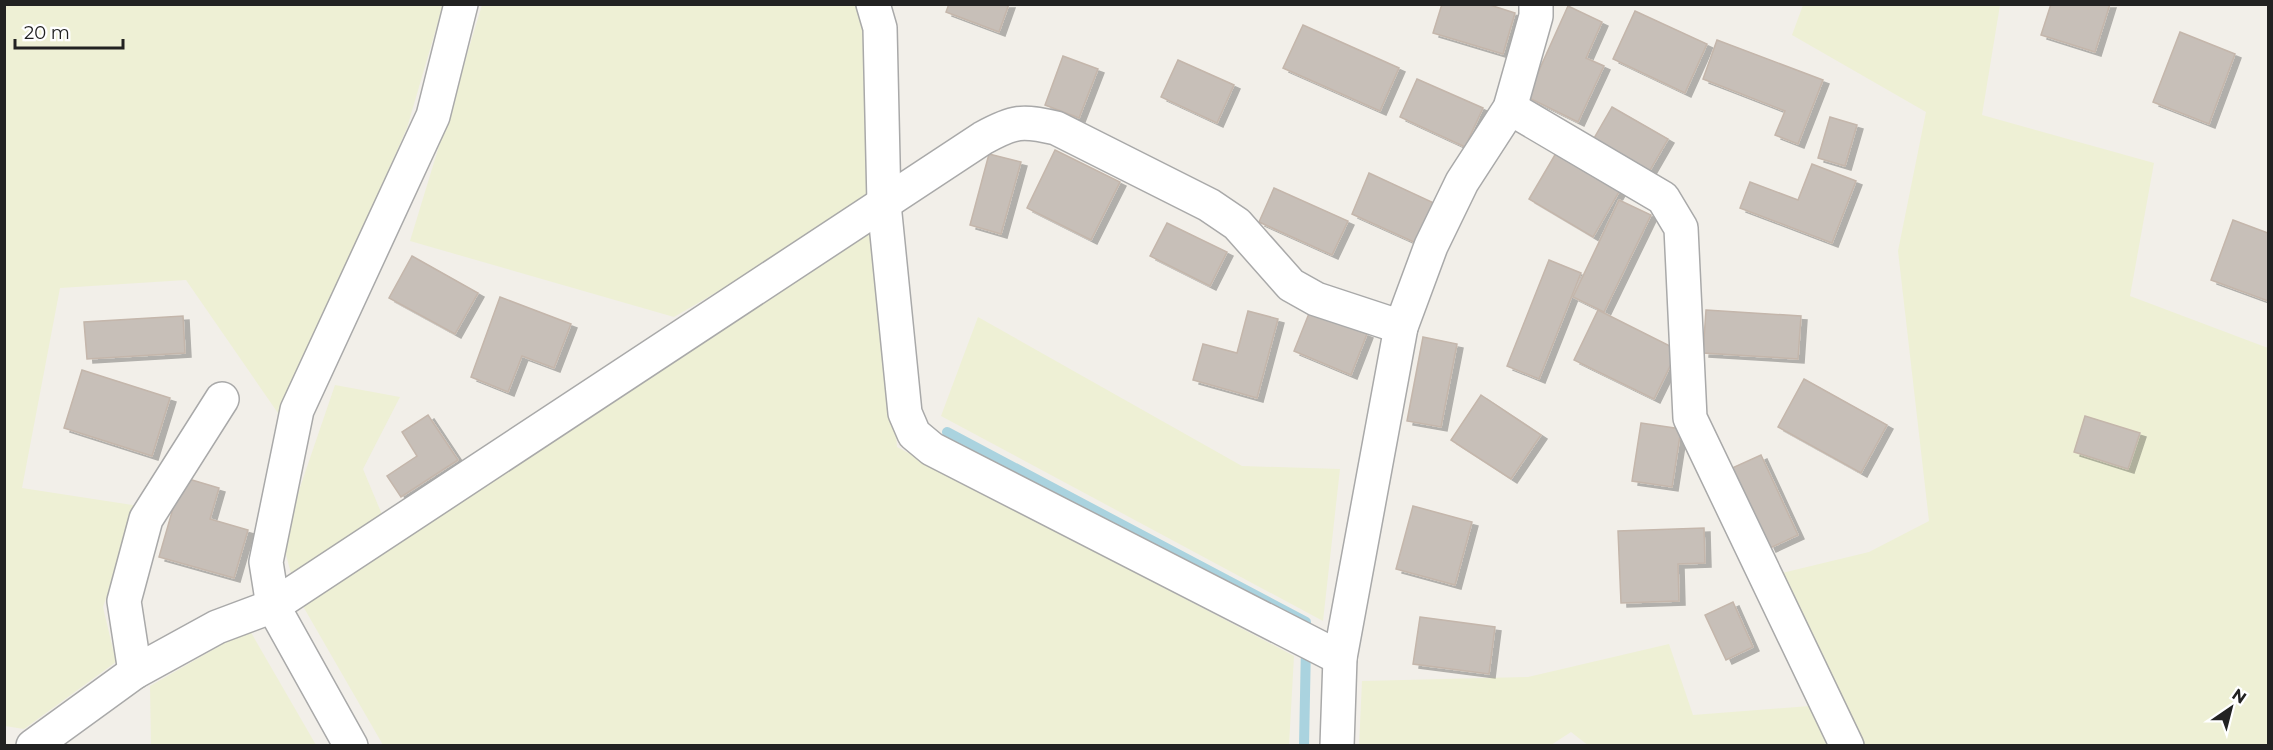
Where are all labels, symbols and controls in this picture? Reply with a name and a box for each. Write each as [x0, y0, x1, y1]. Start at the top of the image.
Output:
scale bar [15, 12, 123, 50]
text: 20 m [24, 22, 70, 44]
north arrow [2201, 678, 2261, 738]
text: N [2229, 685, 2250, 708]

